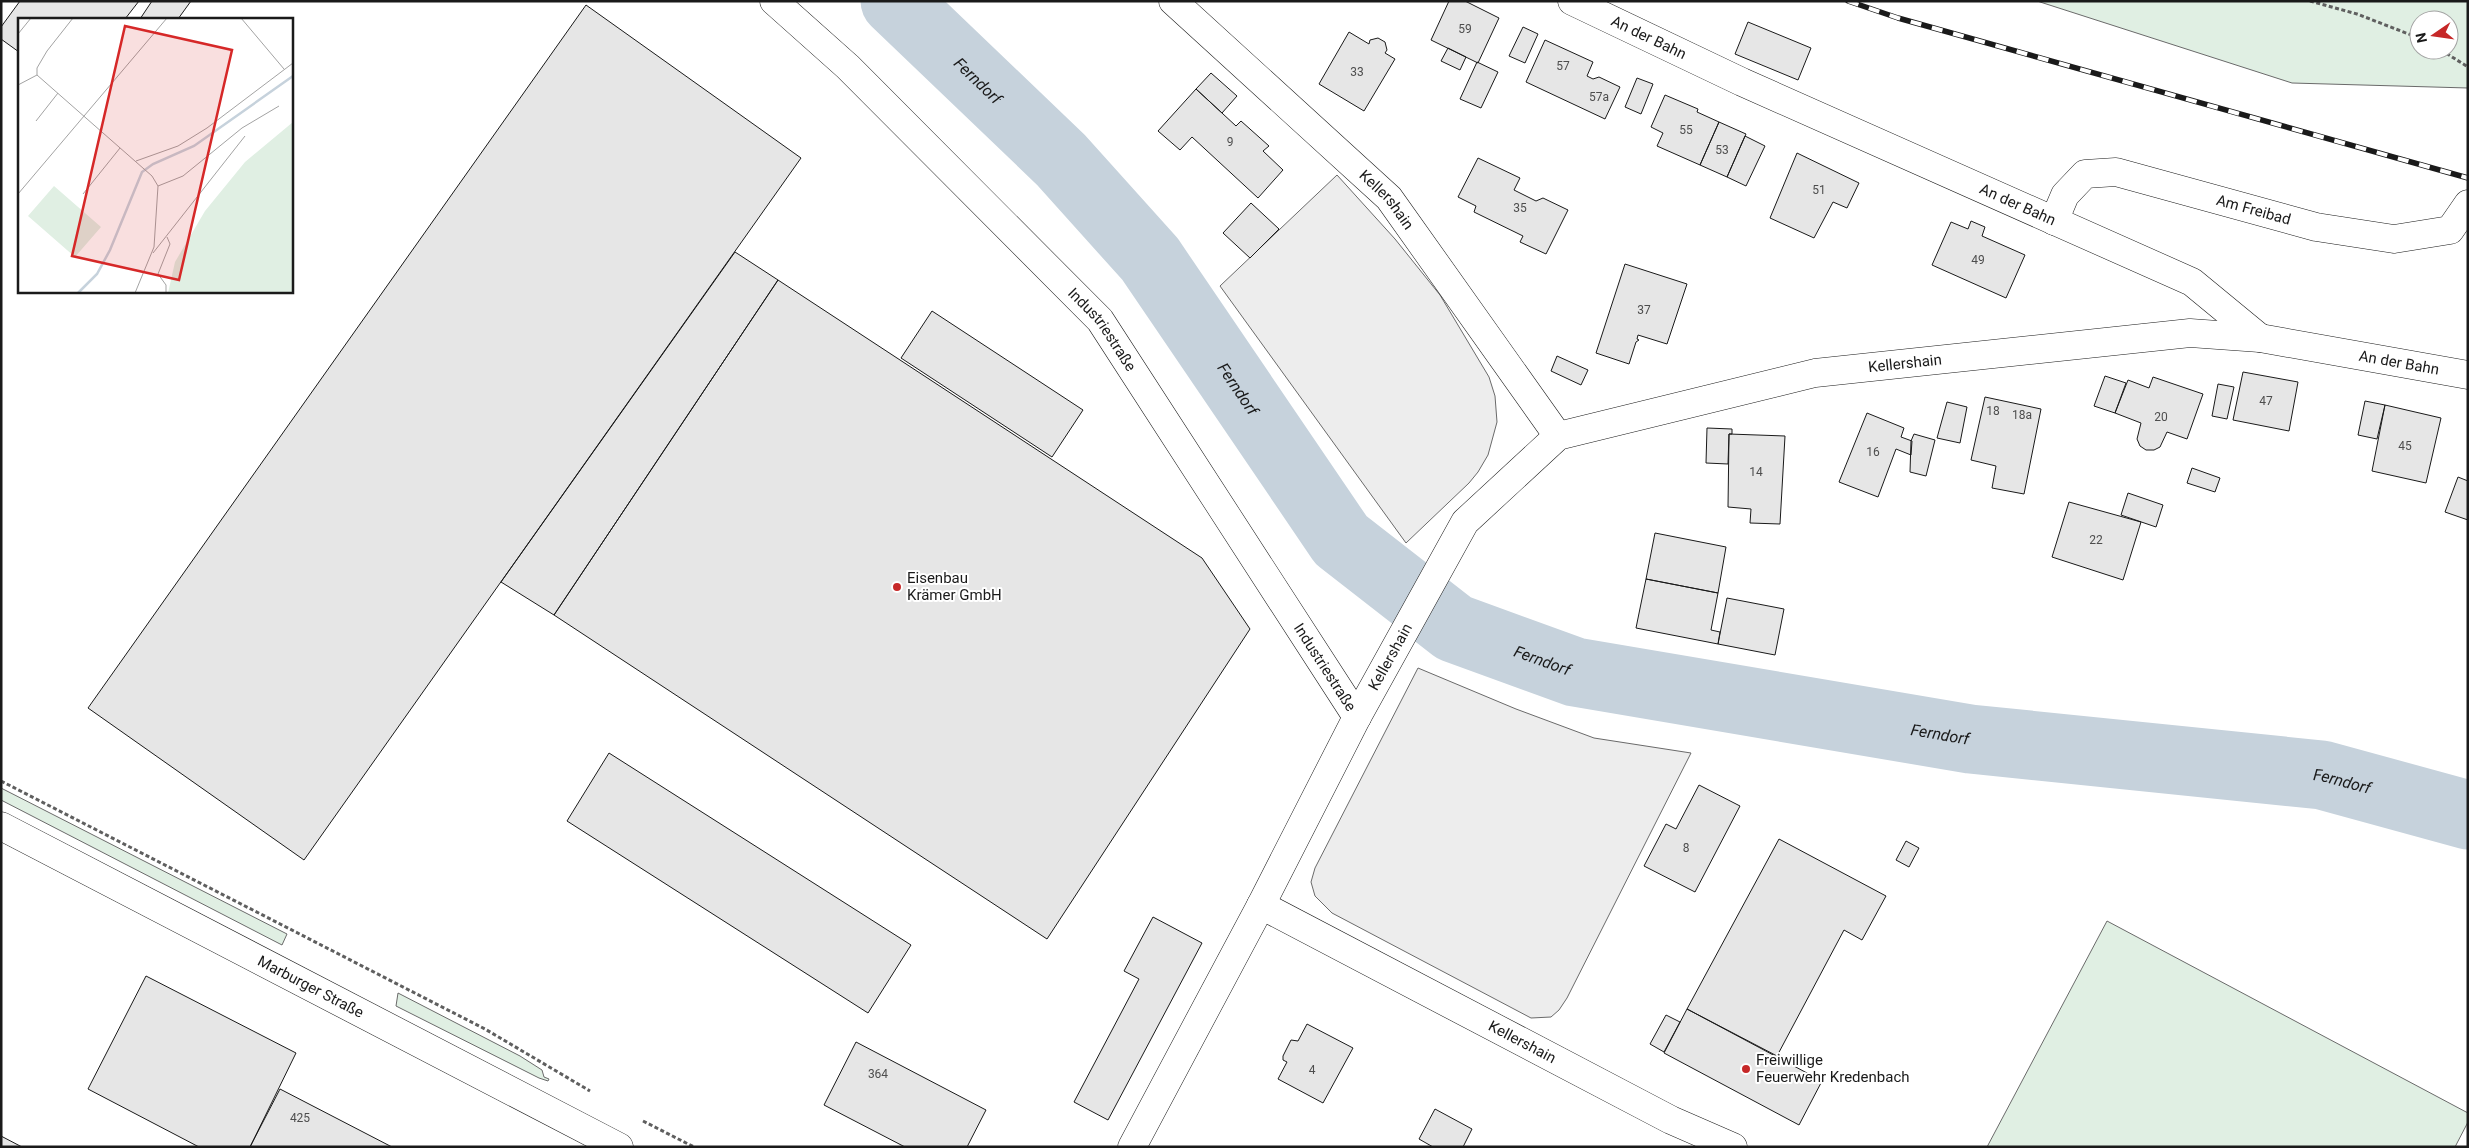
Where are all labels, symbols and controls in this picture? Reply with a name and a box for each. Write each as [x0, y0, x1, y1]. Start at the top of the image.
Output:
north arrow [2409, 10, 2459, 60]
street label: An der Bahn [1608, 12, 1689, 63]
inset map [18, 18, 292, 292]
house number: 59 [1458, 22, 1472, 36]
text: N [2412, 31, 2430, 45]
water label: Ferndorf [950, 54, 1007, 109]
house number: 57 [1556, 59, 1570, 73]
house number: 33 [1350, 65, 1364, 79]
house number: 57a [1589, 90, 1609, 104]
house number: 55 [1679, 123, 1693, 137]
house number: 9 [1227, 135, 1233, 149]
house number: 53 [1715, 143, 1729, 157]
street label: Kellershain [1355, 166, 1417, 233]
street label: An der Bahn [1977, 180, 2058, 229]
house number: 51 [1812, 183, 1826, 197]
street label: Am Freibad [2214, 191, 2293, 229]
house number: 35 [1513, 201, 1527, 215]
house number: 49 [1971, 253, 1985, 267]
street label: Industriestraße [1064, 284, 1140, 375]
house number: 37 [1637, 303, 1651, 317]
street label: An der Bahn [2357, 347, 2441, 379]
street label: Kellershain [1867, 351, 1943, 376]
water label: Ferndorf [1213, 359, 1263, 420]
house number: 47 [2259, 394, 2273, 408]
house number: 18 [1986, 404, 2000, 418]
house number: 18a [2012, 408, 2032, 422]
house number: 20 [2154, 410, 2168, 424]
house number: 45 [2398, 439, 2412, 453]
house number: 16 [1866, 445, 1880, 459]
house number: 14 [1749, 465, 1763, 479]
house number: 22 [2089, 533, 2103, 547]
place label: Eisenbau Krämer GmbH [907, 569, 1002, 604]
marker: Eisenbau Krämer GmbH [891, 581, 903, 593]
street label: Industriestraße [1290, 620, 1360, 715]
street label: Kellershain [1365, 620, 1416, 694]
water label: Ferndorf [1511, 642, 1575, 680]
water label: Ferndorf [1909, 720, 1972, 749]
water label: Ferndorf [2312, 765, 2374, 798]
house number: 8 [1683, 841, 1690, 855]
street label: Marburger Straße [255, 952, 367, 1022]
street label: Kellershain [1485, 1017, 1559, 1067]
place label: Freiwillige Feuerwehr Kredenbach [1756, 1051, 1910, 1086]
house number: 4 [1309, 1063, 1316, 1077]
marker: Freiwillige Feuerwehr Kredenbach [1740, 1063, 1752, 1075]
house number: 364 [868, 1067, 888, 1081]
house number: 425 [290, 1111, 310, 1125]

